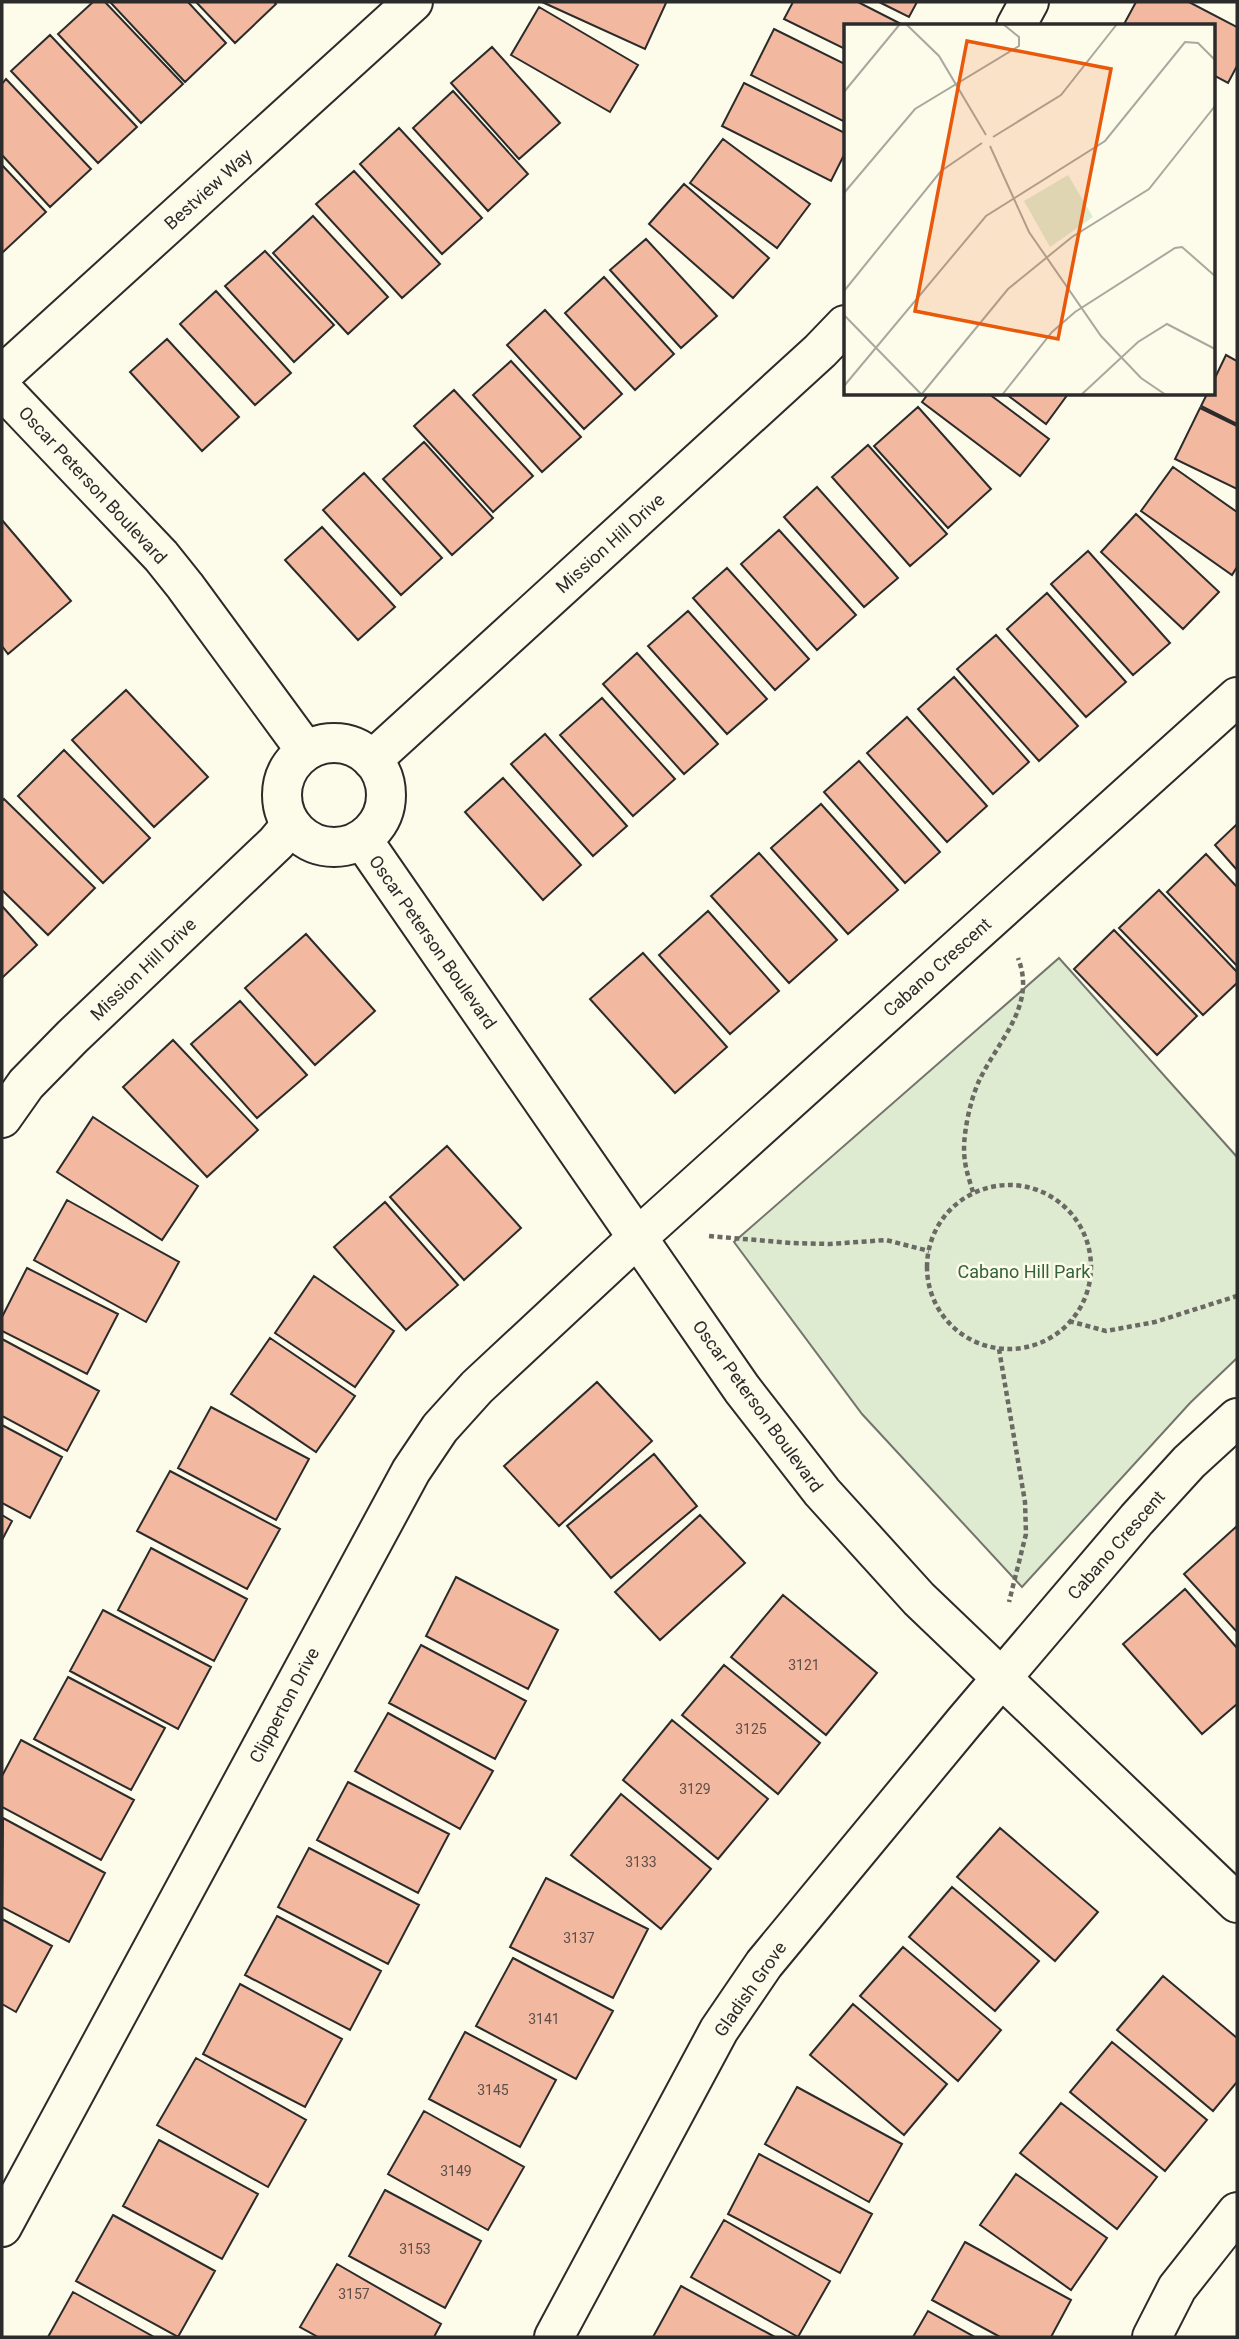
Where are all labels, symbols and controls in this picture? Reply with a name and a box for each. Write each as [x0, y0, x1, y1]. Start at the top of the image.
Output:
inset map [844, 24, 1214, 396]
street label: Bestview Way [160, 144, 256, 234]
street label: Oscar Peterson Boulevard [15, 402, 171, 568]
street label: Mission Hill Drive [551, 489, 669, 597]
street label: Oscar Peterson Boulevard [365, 851, 501, 1033]
street label: Mission Hill Drive [86, 913, 200, 1025]
street label: Cabano Crescent [879, 913, 995, 1021]
park label: Cabano Hill Park [958, 1261, 1091, 1282]
street label: Oscar Peterson Boulevard [689, 1316, 827, 1496]
street label: Cabano Crescent [1063, 1486, 1169, 1604]
street label: Clipperton Drive [245, 1644, 323, 1766]
house number: 3121 [788, 1657, 820, 1673]
house number: 3125 [735, 1721, 767, 1737]
house number: 3129 [679, 1781, 711, 1797]
house number: 3133 [625, 1854, 657, 1870]
house number: 3137 [563, 1930, 595, 1946]
street label: Gladish Grove [710, 1937, 790, 2041]
house number: 3141 [528, 2011, 560, 2027]
house number: 3145 [477, 2082, 509, 2098]
house number: 3149 [440, 2163, 472, 2179]
house number: 3153 [399, 2241, 431, 2257]
house number: 3157 [338, 2286, 370, 2302]

